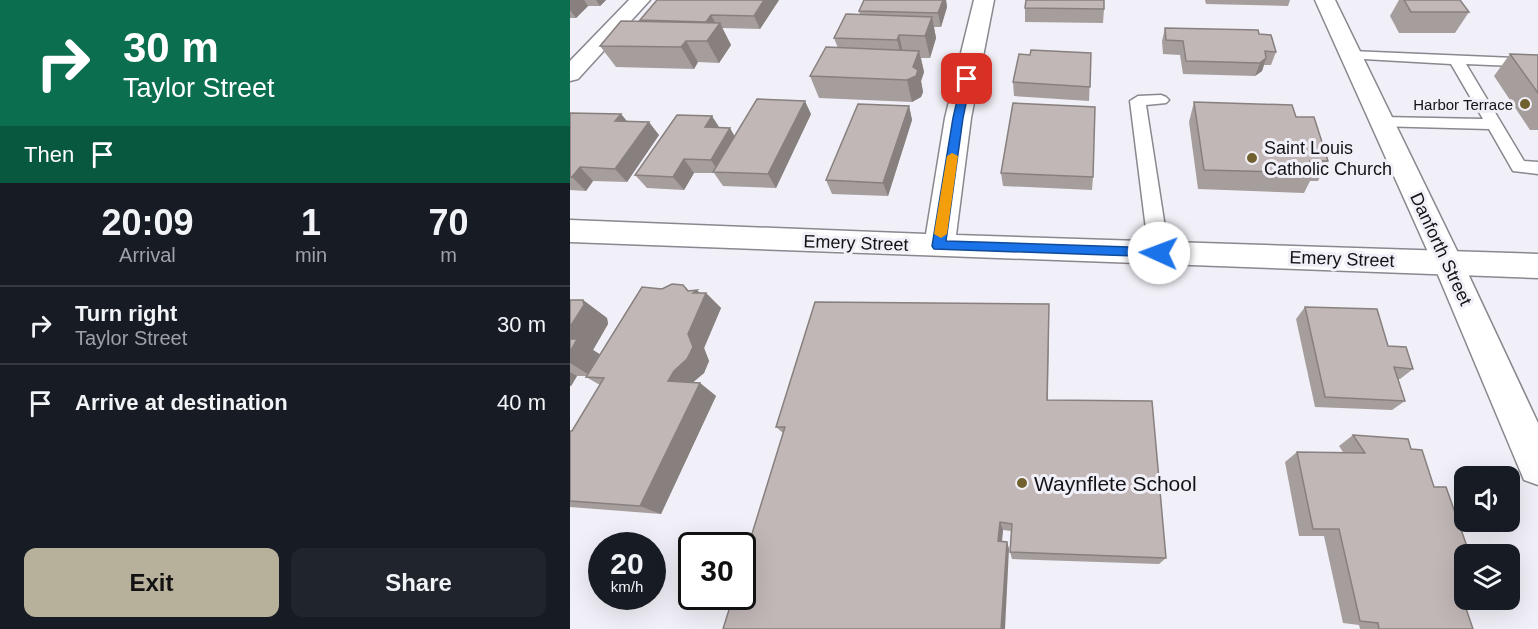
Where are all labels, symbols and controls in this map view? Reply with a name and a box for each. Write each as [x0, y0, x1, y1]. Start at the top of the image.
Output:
icon: right [24, 24, 102, 102]
text: 30 m [123, 24, 219, 71]
pin [941, 53, 992, 104]
icon: arrive [950, 62, 983, 95]
text: Taylor Street [123, 73, 275, 103]
place label: Harbor Terrace [1413, 96, 1513, 113]
marker: Harbor Terrace [1518, 97, 1532, 111]
icon: arrive [86, 138, 119, 171]
place label: Saint Louis Catholic Church [1264, 138, 1392, 179]
text: Then [24, 142, 74, 167]
marker: Saint Louis Catholic Church [1245, 151, 1259, 165]
street label: Danforth Street [1406, 189, 1476, 309]
text: 20:09 [101, 202, 193, 243]
text: 1 [301, 202, 321, 243]
text: 70 [429, 202, 469, 243]
position arrow [1127, 221, 1191, 285]
street label: Emery Street [803, 231, 909, 255]
text: Arrival [119, 244, 176, 266]
text: min [295, 244, 327, 266]
text: m [440, 244, 457, 266]
street label: Emery Street [1289, 247, 1395, 271]
text: Turn right [75, 301, 177, 326]
icon: right [24, 309, 57, 342]
text: 30 m [497, 312, 546, 337]
text: Taylor Street [75, 327, 187, 349]
icon: arrive [24, 387, 57, 420]
text: Arrive at destination [75, 390, 288, 415]
text: 40 m [497, 390, 546, 415]
map controls [1454, 466, 1520, 610]
button: sound [1454, 466, 1520, 532]
place label: Waynflete School [1034, 472, 1197, 495]
marker: Waynflete School [1015, 476, 1029, 490]
speed limit sign: 30 [678, 532, 756, 610]
button: layers [1454, 544, 1520, 610]
text: 20 [610, 547, 644, 580]
button: Exit [24, 548, 279, 617]
button: Share [291, 548, 546, 617]
text: km/h [611, 578, 643, 595]

